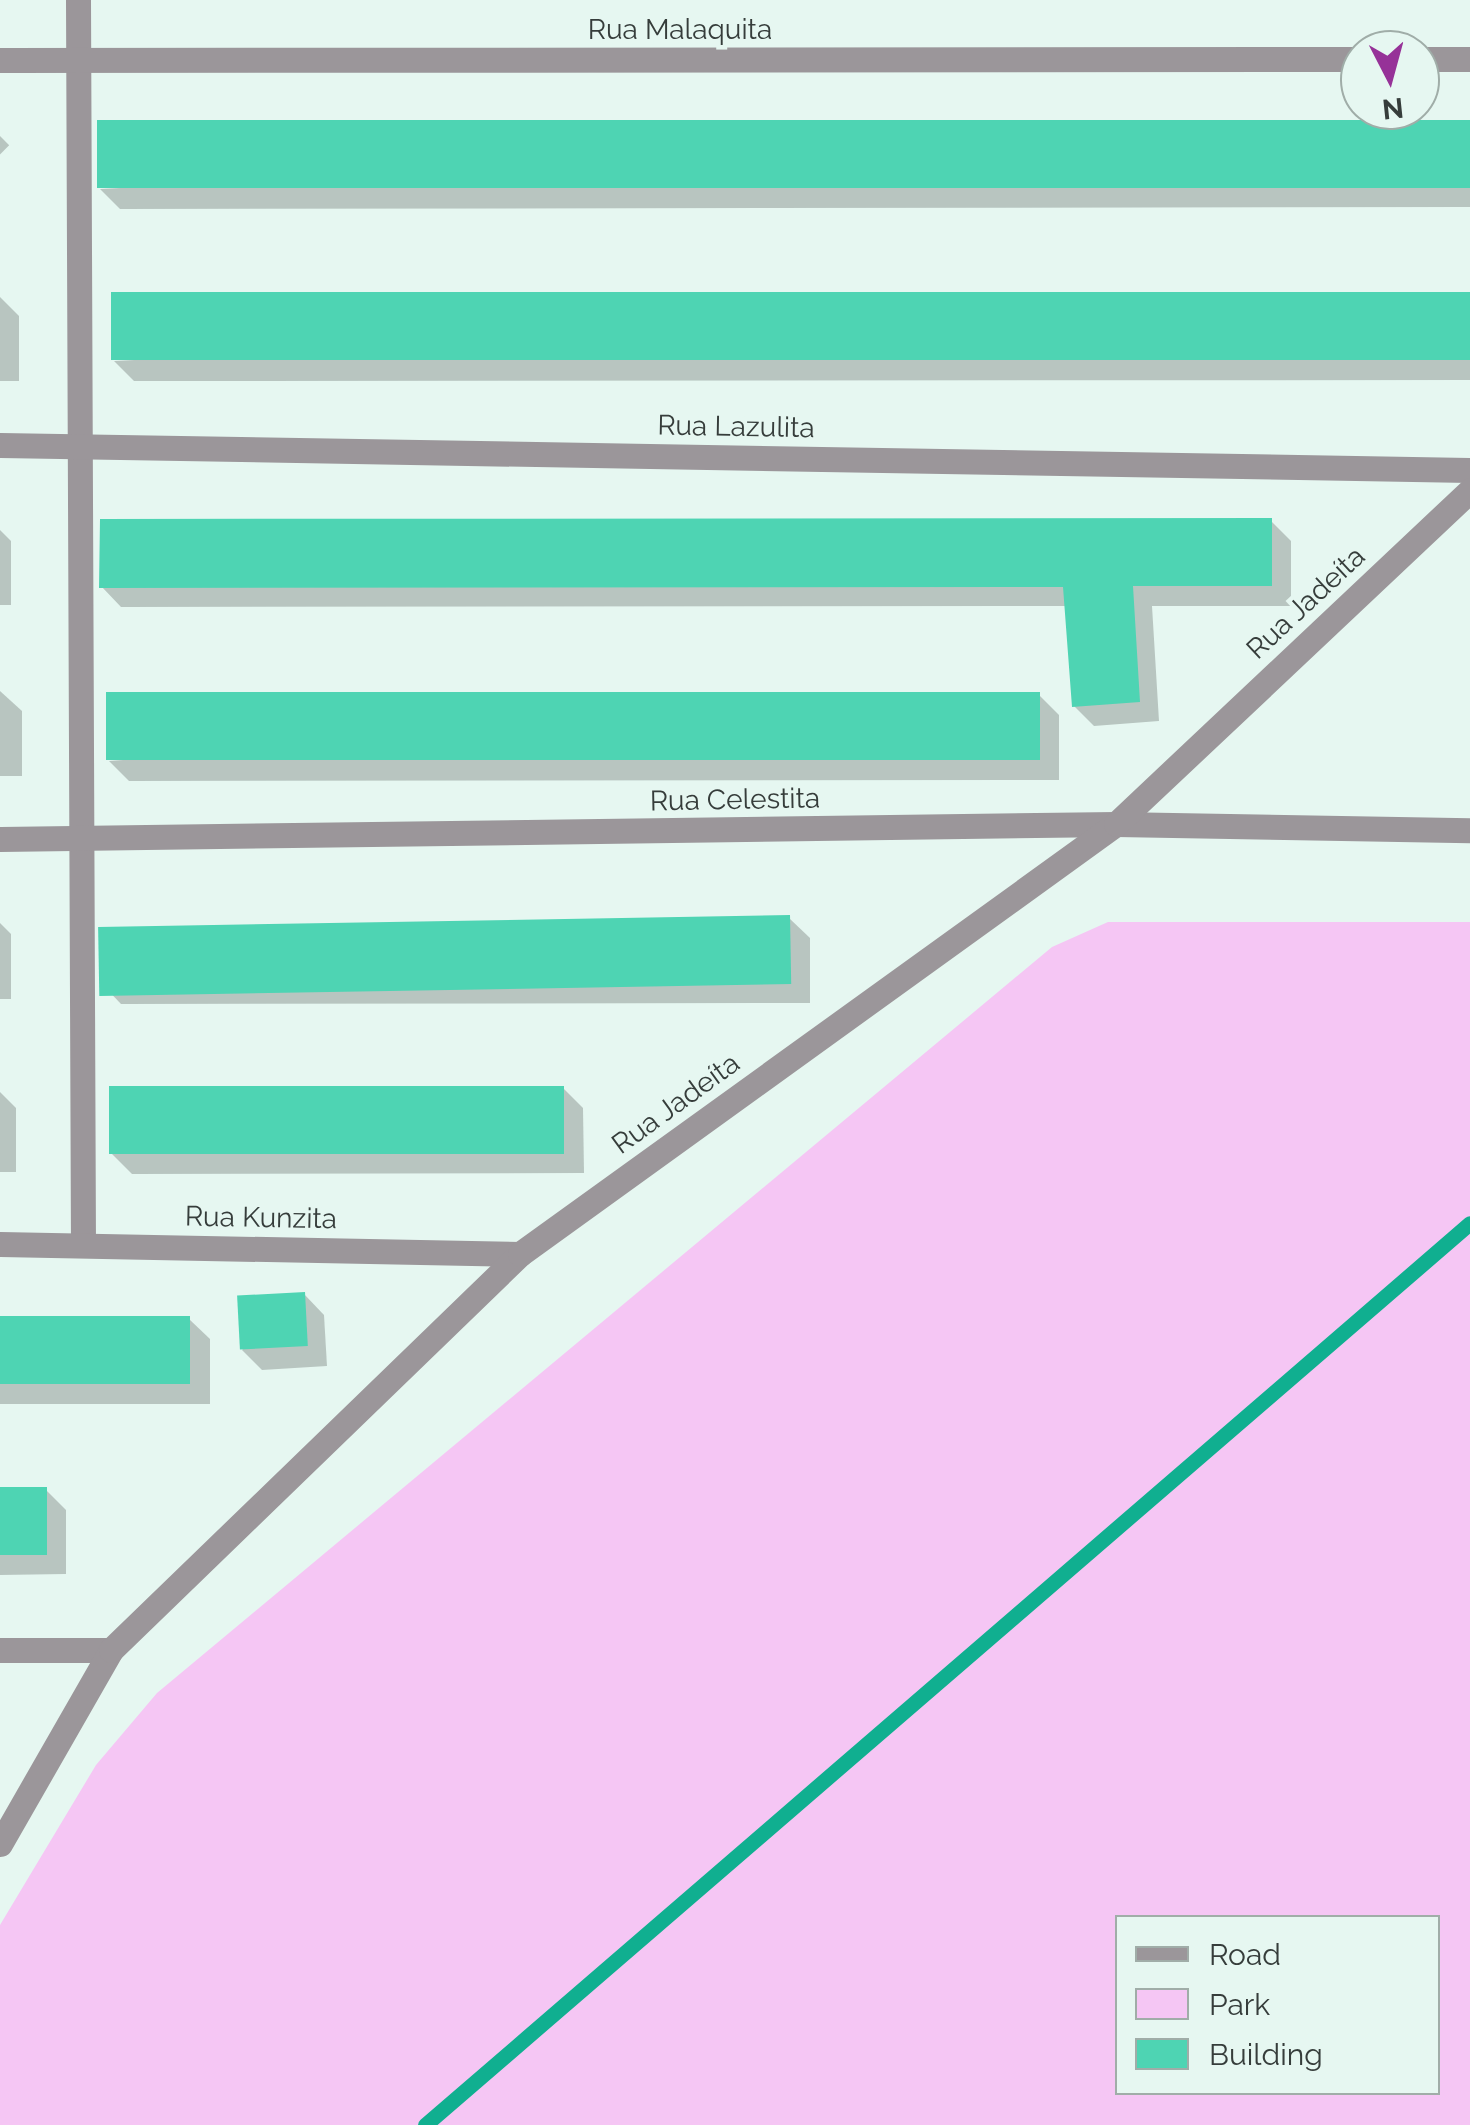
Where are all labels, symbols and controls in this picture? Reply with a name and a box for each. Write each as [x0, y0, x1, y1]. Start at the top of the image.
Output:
street label: Rua Malaquita [588, 13, 772, 47]
north arrow [1340, 30, 1440, 130]
text: N [1381, 91, 1405, 126]
street label: Rua Lazulita [657, 409, 815, 445]
street label: Rua Jadeíta [1240, 539, 1372, 667]
street label: Rua Celestita [649, 782, 821, 818]
street label: Rua Jadeíta [605, 1046, 747, 1162]
street label: Rua Kunzita [185, 1200, 337, 1236]
legend [1115, 1915, 1440, 2095]
text: Road [1209, 1937, 1281, 1972]
text: Park [1209, 1987, 1270, 2022]
text: Building [1209, 2037, 1323, 2072]

